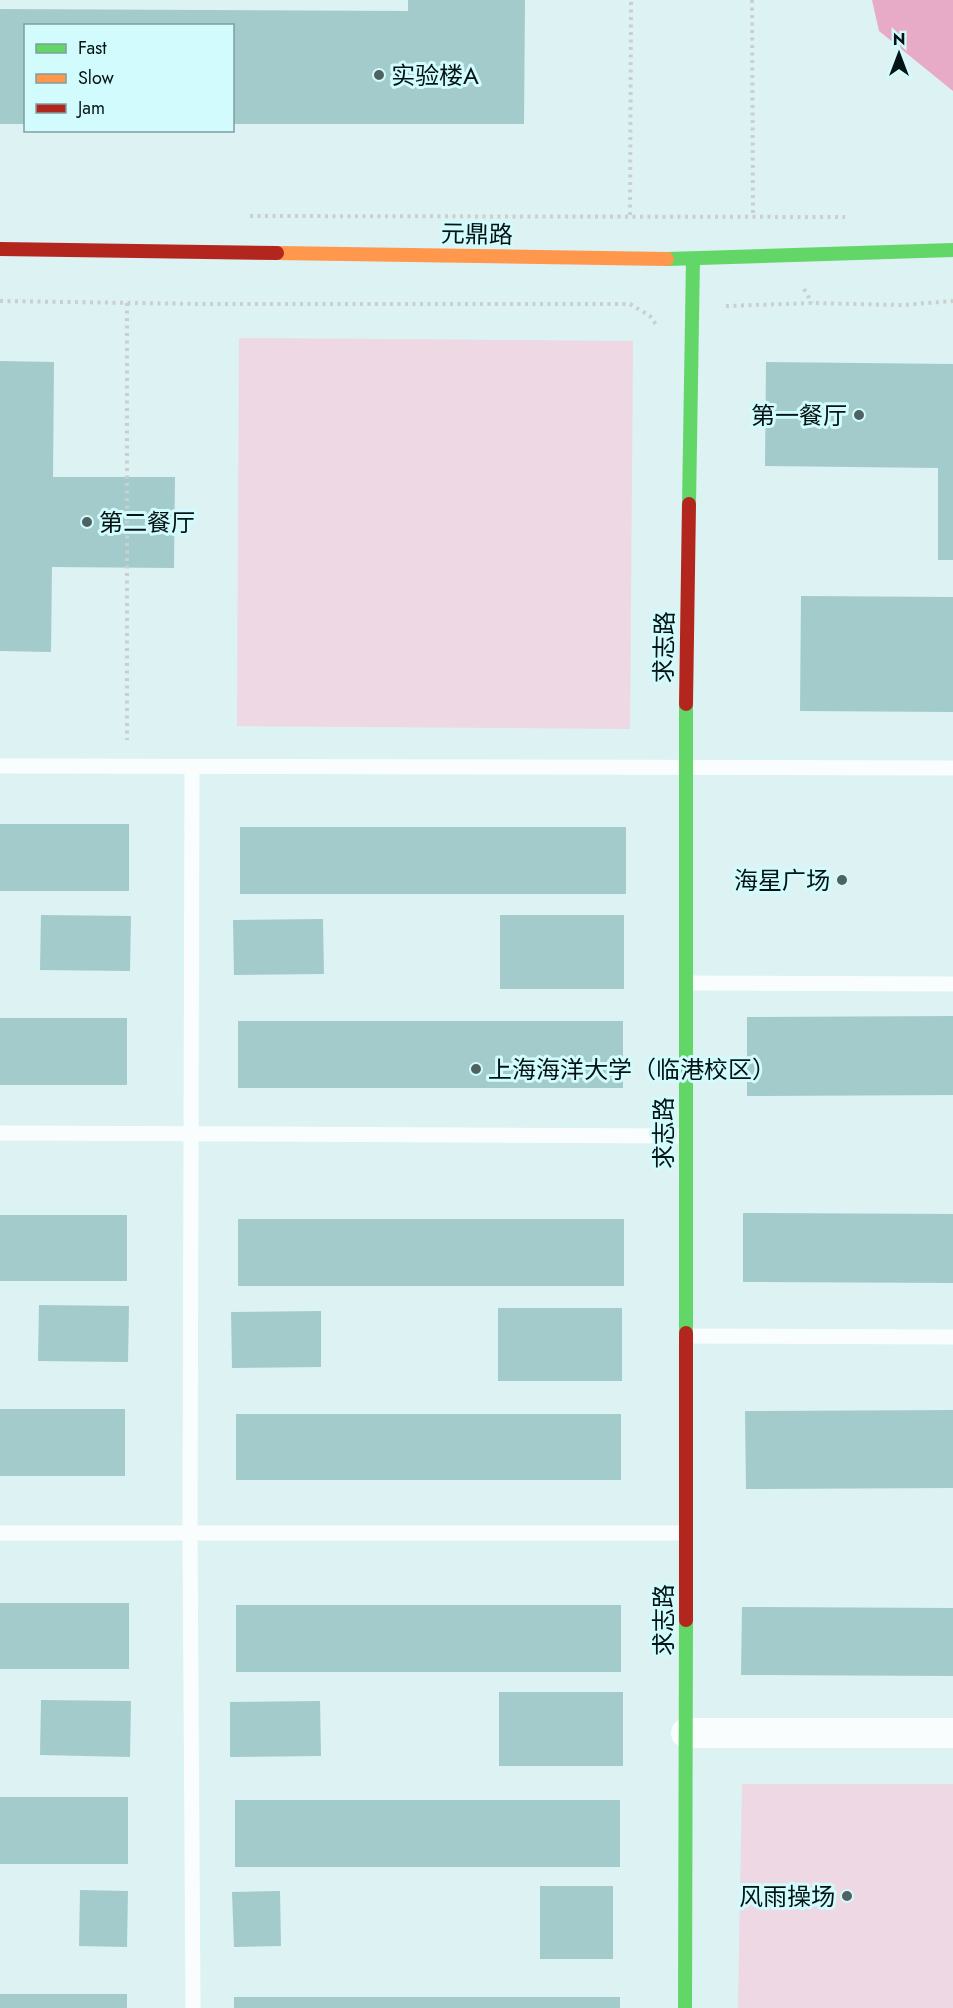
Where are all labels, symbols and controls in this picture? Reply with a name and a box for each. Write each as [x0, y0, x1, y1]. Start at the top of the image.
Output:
legend [24, 24, 234, 132]
north arrow [869, 24, 929, 84]
text: N [893, 28, 905, 51]
text: Fast [78, 35, 107, 61]
place label: 实验楼A [391, 58, 479, 93]
text: Slow [78, 65, 115, 91]
marker: 实验楼A [372, 68, 386, 82]
text: Jam [76, 95, 105, 121]
street label: 元鼎路 [441, 216, 513, 252]
place label: 第一餐厅 [751, 398, 847, 433]
marker: 第一餐厅 [852, 408, 866, 422]
place label: 第二餐厅 [99, 505, 195, 540]
marker: 第二餐厅 [80, 515, 94, 529]
street label: 求志路 [646, 611, 682, 683]
place label: 海星广场 [734, 863, 830, 898]
marker: 海星广场 [835, 873, 849, 887]
place label: 上海海洋大学（临港校区） [488, 1052, 776, 1087]
marker: 上海海洋大学（临港校区） [469, 1062, 483, 1076]
street label: 求志路 [646, 1097, 681, 1169]
street label: 求志路 [646, 1584, 681, 1656]
place label: 风雨操场 [739, 1879, 835, 1914]
marker: 风雨操场 [840, 1889, 854, 1903]

